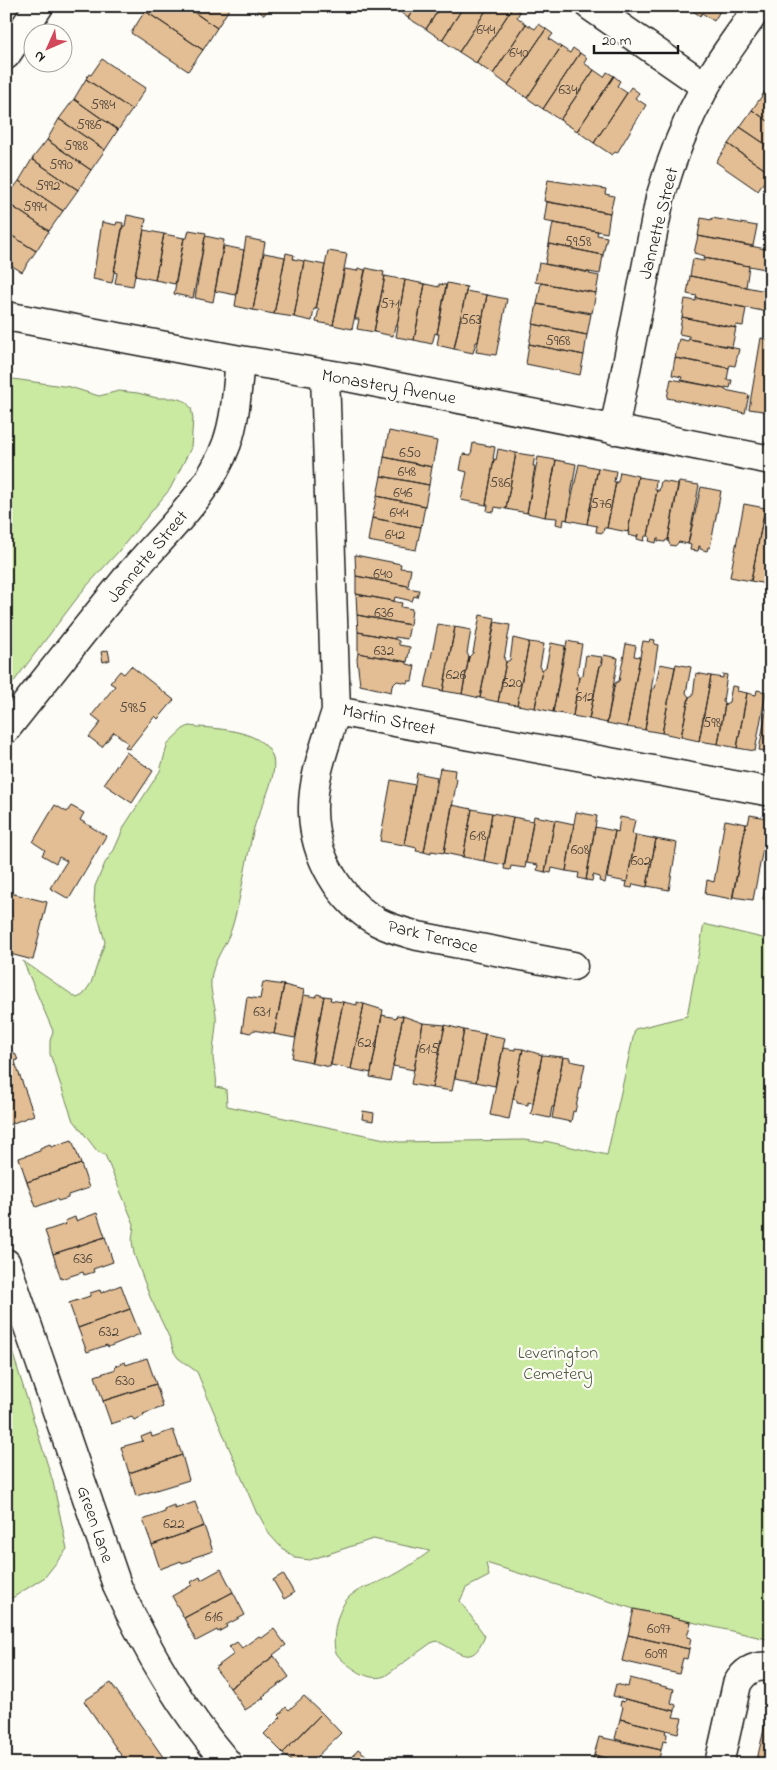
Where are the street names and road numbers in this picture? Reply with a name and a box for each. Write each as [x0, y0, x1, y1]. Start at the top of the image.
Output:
street label: Jannette Street [633, 165, 686, 282]
street label: Monastery Avenue [319, 363, 459, 413]
street label: Jannette Street [102, 505, 195, 609]
street label: Martin Street [340, 698, 437, 743]
street label: Park Terrace [385, 914, 481, 962]
street label: Green Lane [69, 1483, 120, 1567]

